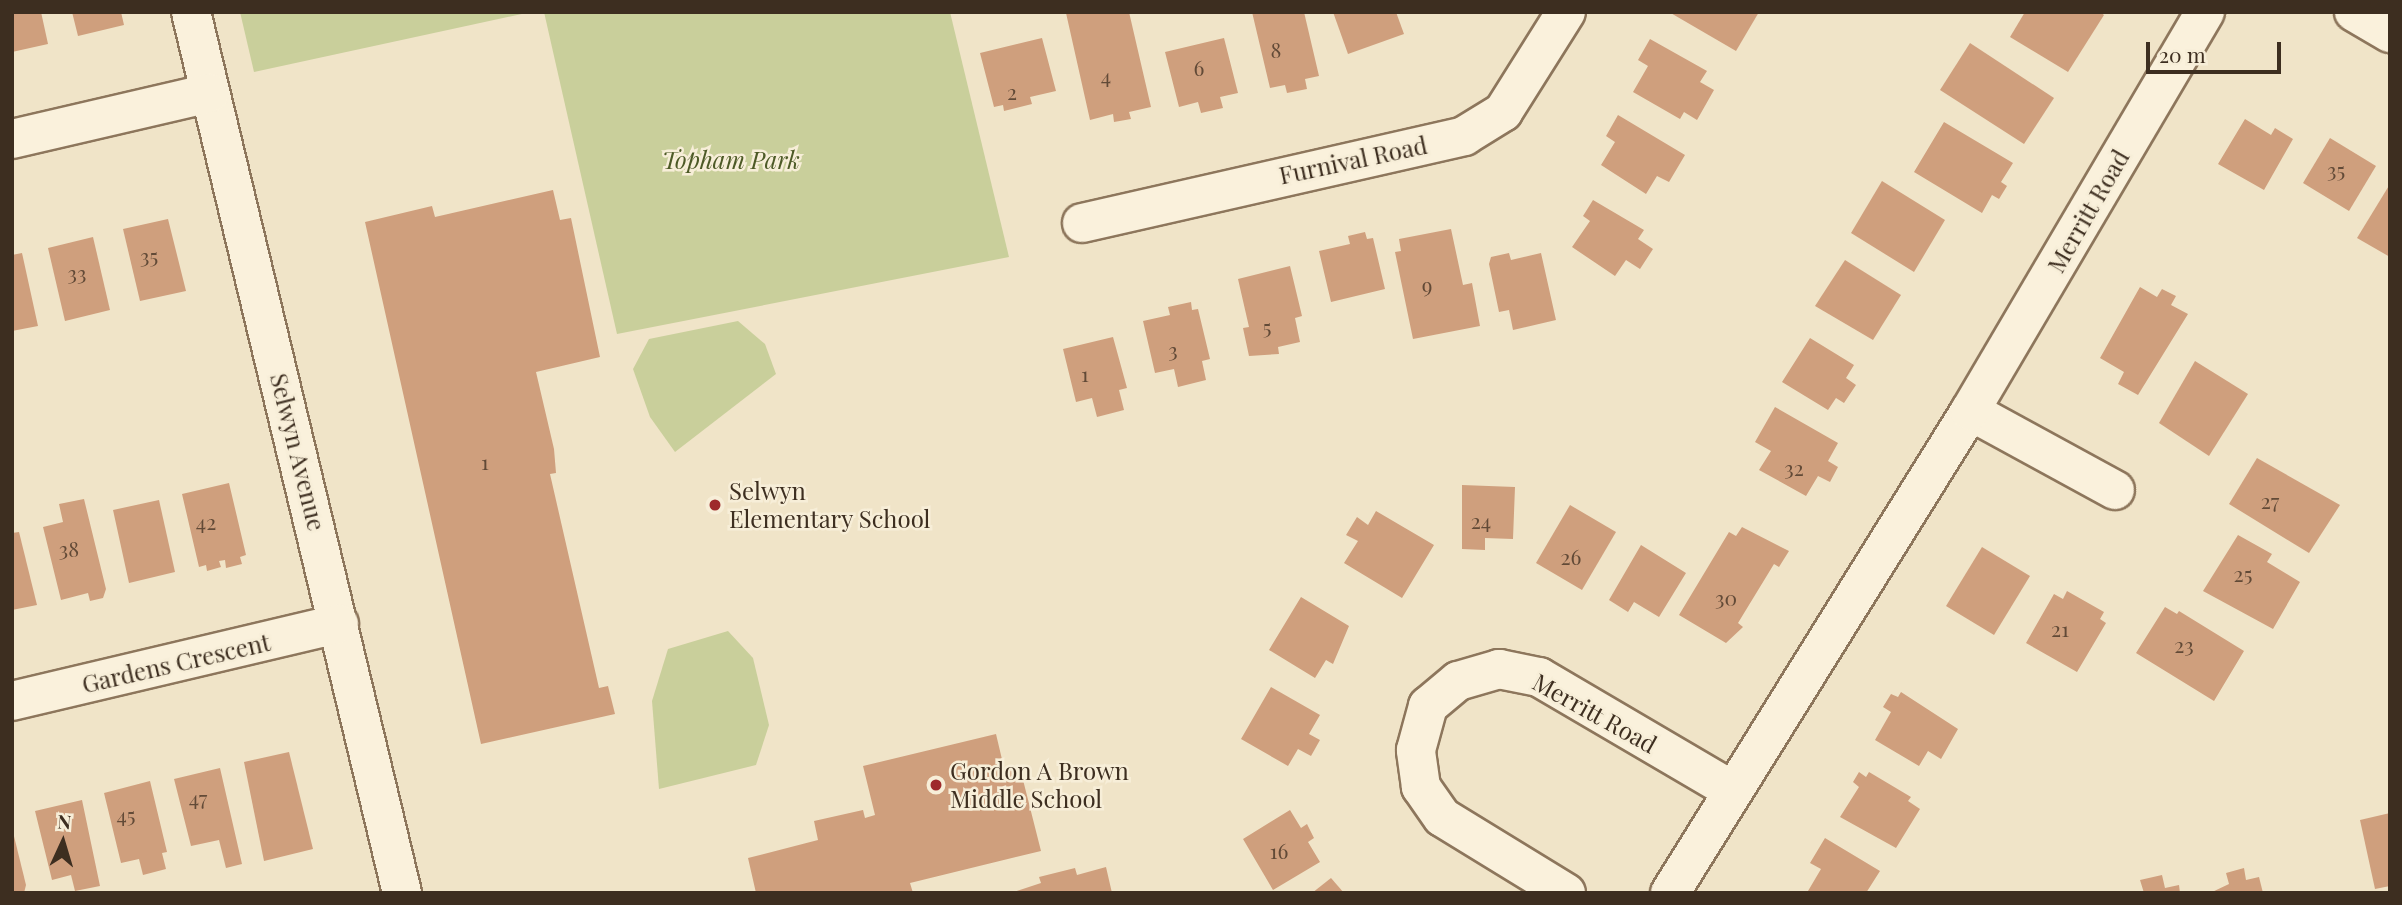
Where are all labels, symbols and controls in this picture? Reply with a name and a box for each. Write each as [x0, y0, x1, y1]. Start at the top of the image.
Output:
scale bar [2150, 28, 2285, 72]
house number: 8 [1271, 36, 1281, 62]
text: 20 m [2159, 40, 2206, 68]
house number: 6 [1194, 54, 1204, 80]
house number: 4 [1101, 62, 1111, 88]
house number: 2 [1007, 78, 1017, 104]
street label: Furnival Road [1276, 130, 1430, 190]
street label: Merritt Road [2041, 144, 2135, 278]
park label: Topham Park [662, 146, 800, 174]
house number: 35 [2327, 156, 2345, 182]
house number: 35 [140, 242, 158, 268]
house number: 33 [68, 259, 86, 285]
house number: 9 [1422, 271, 1432, 297]
house number: 5 [1263, 313, 1271, 339]
house number: 3 [1168, 336, 1178, 362]
house number: 1 [1081, 360, 1089, 386]
street label: Selwyn Avenue [264, 370, 332, 534]
house number: 1 [481, 448, 489, 474]
house number: 32 [1784, 454, 1804, 480]
place label: Selwyn Elementary School [729, 477, 931, 533]
house number: 27 [2261, 487, 2279, 513]
marker: Selwyn Elementary School [707, 497, 723, 513]
house number: 24 [1471, 507, 1491, 533]
house number: 42 [196, 508, 216, 534]
house number: 38 [59, 535, 79, 561]
house number: 26 [1561, 543, 1581, 569]
house number: 25 [2234, 560, 2252, 586]
house number: 30 [1715, 584, 1737, 610]
house number: 21 [2051, 615, 2069, 641]
street label: Gardens Crescent [79, 627, 273, 699]
house number: 23 [2174, 631, 2194, 657]
street label: Merritt Road [1528, 667, 1662, 759]
place label: Gordon A Brown Middle School [950, 757, 1130, 813]
marker: Gordon A Brown Middle School [928, 777, 944, 793]
house number: 47 [189, 784, 207, 810]
house number: 45 [116, 801, 136, 827]
north arrow [28, 807, 98, 877]
text: N [57, 808, 72, 834]
house number: 16 [1270, 837, 1288, 863]

